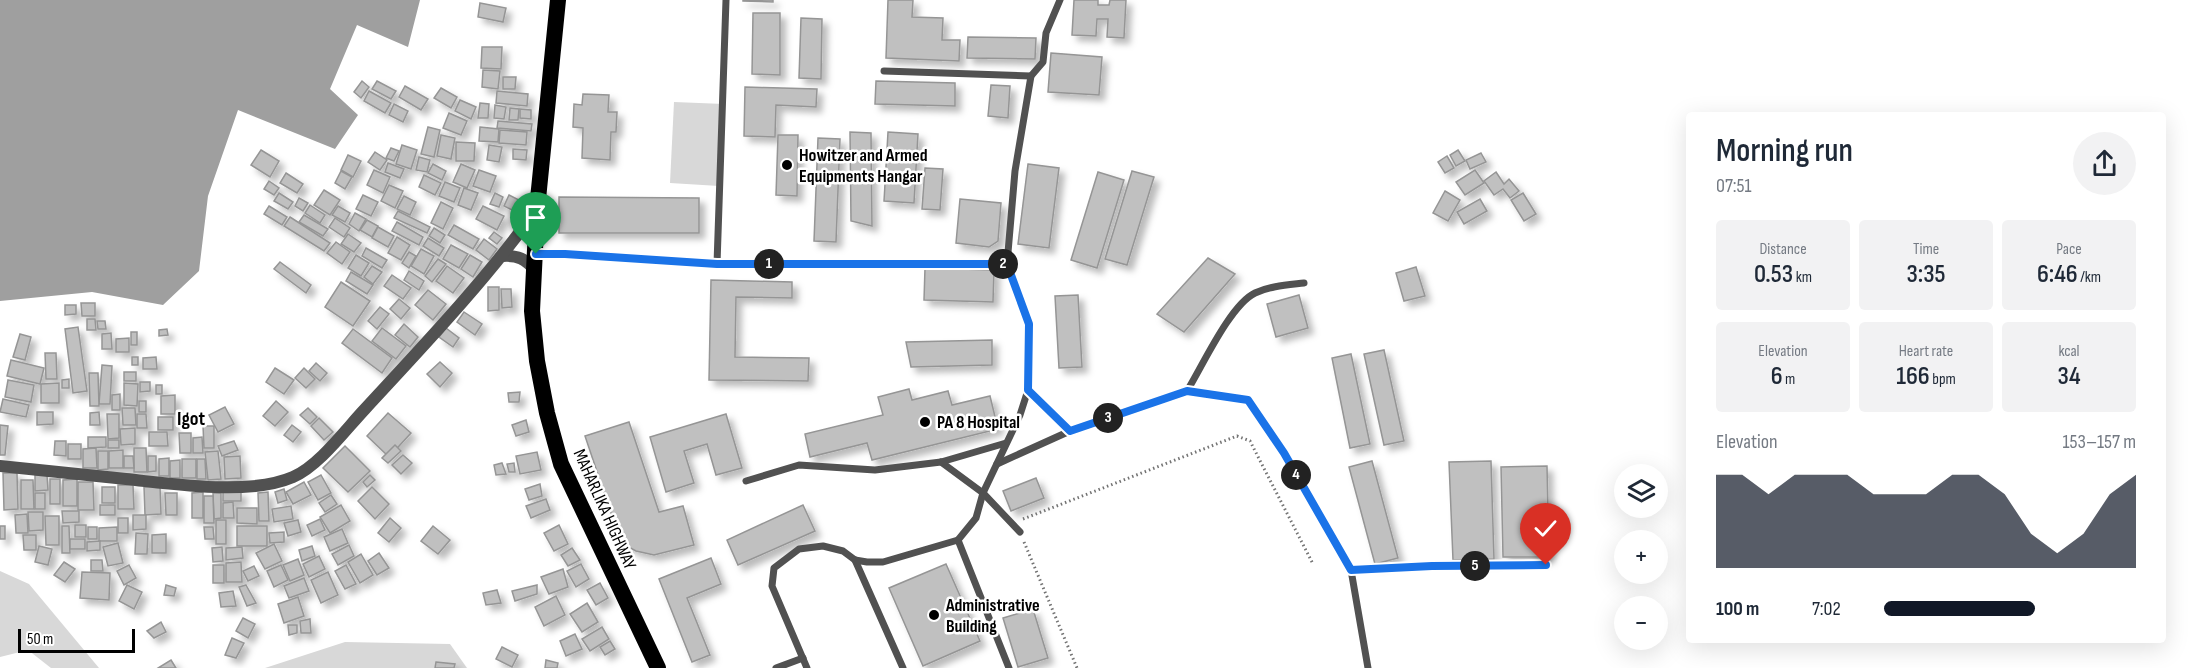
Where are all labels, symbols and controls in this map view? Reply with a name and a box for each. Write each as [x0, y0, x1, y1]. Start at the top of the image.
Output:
text: Morning run [1716, 131, 1853, 171]
button: share [2073, 132, 2136, 195]
place label: Howitzer and Armed Equipments Hangar [799, 145, 928, 187]
marker: Howitzer and Armed Equipments Hangar [780, 158, 794, 172]
text: 07:51 [1716, 174, 1752, 198]
pin [510, 192, 561, 254]
icon: arrive [519, 201, 552, 234]
text: Distance [1759, 240, 1807, 259]
text: Time [1913, 240, 1939, 259]
text: Pace [2056, 240, 2082, 259]
pin: 1 [754, 249, 784, 279]
pin: 2 [988, 249, 1018, 279]
text: 1 [766, 254, 772, 273]
text: 2 [999, 254, 1007, 273]
text: 0.53 [1754, 259, 1793, 290]
text: 3:35 [1906, 259, 1946, 290]
text: 6:46 [2037, 259, 2078, 290]
text: km [1793, 268, 1812, 287]
text: /km [2078, 268, 2101, 287]
text: Elevation [1758, 342, 1808, 361]
text: Heart rate [1899, 342, 1953, 361]
text: kcal [2058, 342, 2080, 361]
text: 6 [1771, 361, 1783, 392]
text: 166 [1896, 361, 1930, 392]
text: 34 [2058, 361, 2080, 392]
text: m [1783, 370, 1795, 389]
text: bpm [1930, 370, 1956, 389]
pin: 3 [1093, 403, 1123, 433]
district label: Igot [177, 407, 205, 431]
text: 3 [1104, 408, 1112, 427]
place label: PA 8 Hospital [937, 412, 1020, 433]
marker: PA 8 Hospital [918, 415, 932, 429]
text: Elevation [1716, 430, 1778, 454]
text: 153–157 m [2063, 430, 2136, 454]
street label: MAHARLIKA HIGHWAY [569, 446, 641, 573]
pin: 4 [1281, 460, 1311, 490]
map controls [1614, 464, 1668, 650]
button: layers [1614, 464, 1668, 518]
text: 4 [1292, 465, 1300, 484]
pin [1520, 503, 1571, 565]
icon: check [1529, 512, 1562, 545]
button: + [1614, 530, 1668, 584]
pin: 5 [1460, 551, 1490, 581]
text: 5 [1471, 556, 1479, 575]
place label: Administrative Building [945, 595, 1040, 637]
button: − [1614, 596, 1668, 650]
text: 100 m [1716, 597, 1759, 621]
text: 7:02 [1812, 597, 1841, 621]
marker: Administrative Building [927, 608, 941, 622]
scale bar [18, 626, 135, 654]
text: 50 m [27, 630, 53, 649]

